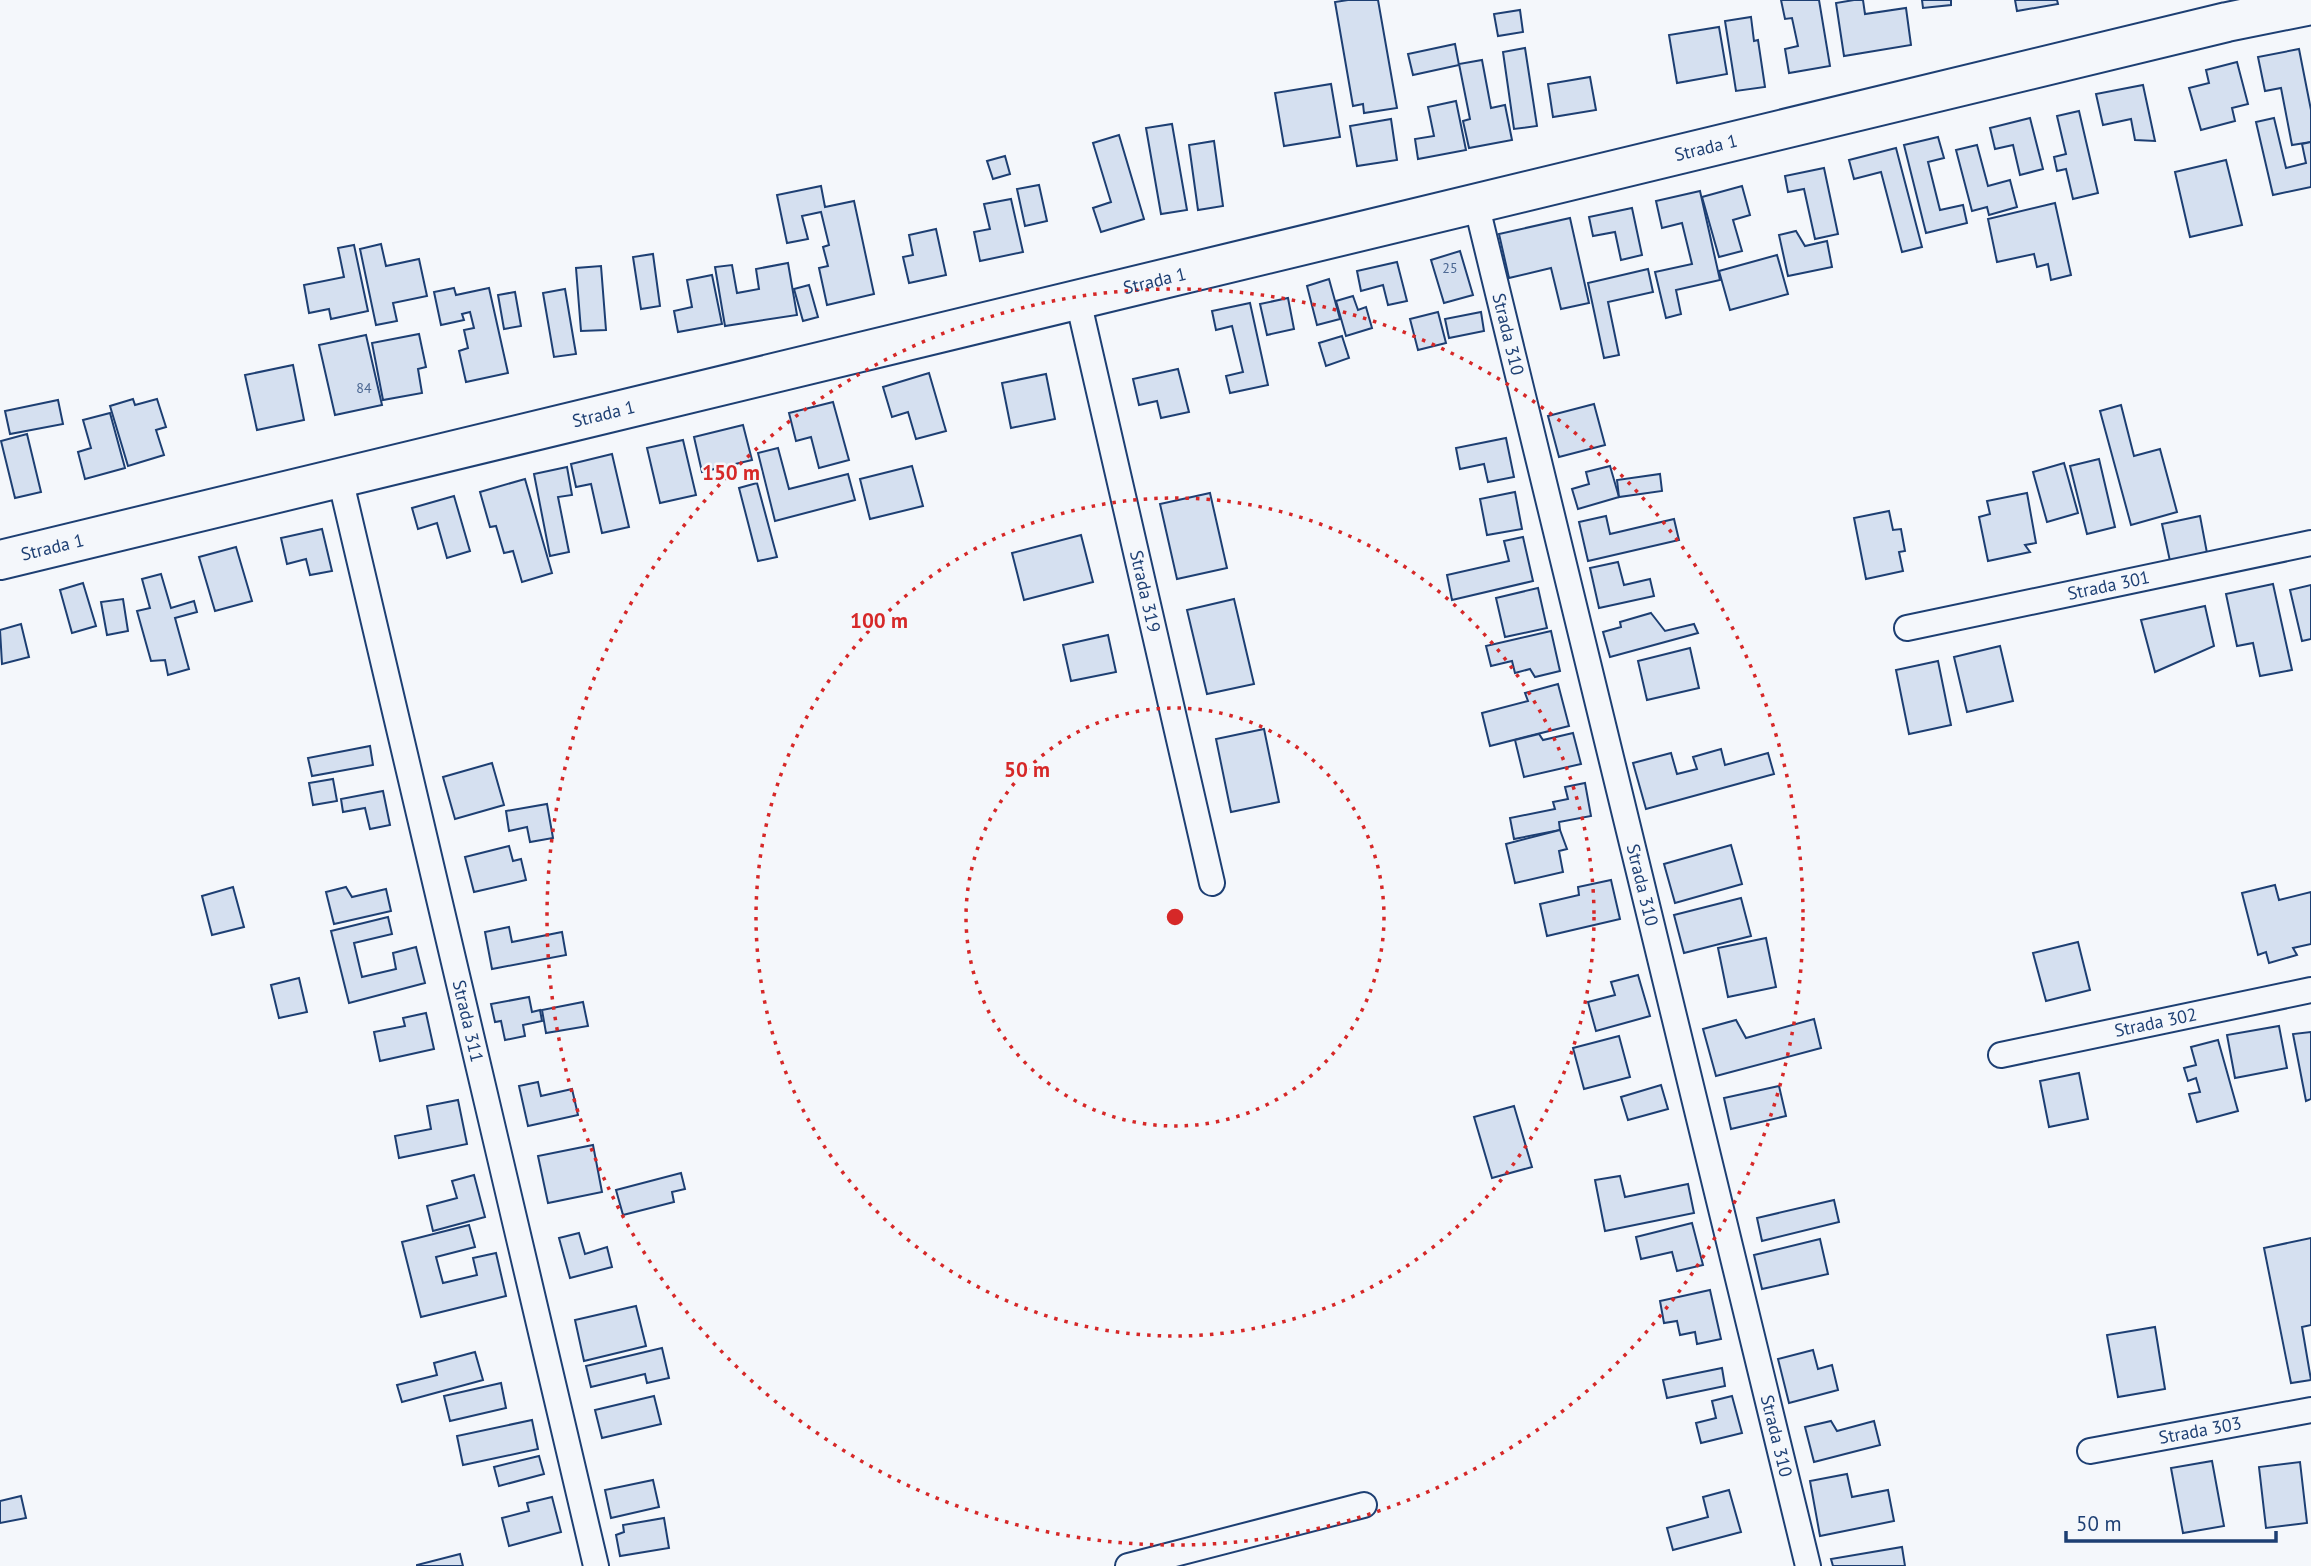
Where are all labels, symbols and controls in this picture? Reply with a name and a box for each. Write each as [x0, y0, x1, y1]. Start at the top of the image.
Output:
street label: Strada 1 [1672, 129, 1740, 166]
house number: 25 [1442, 259, 1458, 277]
street label: Strada 1 [1121, 262, 1188, 299]
street label: Strada 310 [1487, 291, 1530, 378]
house number: 84 [356, 379, 372, 397]
street label: Strada 1 [570, 395, 637, 432]
text: 150 m [702, 459, 760, 486]
street label: Strada 1 [19, 528, 86, 566]
street label: Strada 319 [1125, 548, 1166, 635]
street label: Strada 301 [2065, 565, 2152, 605]
text: 100 m [850, 607, 908, 634]
text: 50 m [1004, 756, 1050, 783]
street label: Strada 310 [1622, 842, 1664, 928]
centre of rings [1163, 905, 1187, 929]
street label: Strada 311 [448, 978, 489, 1064]
street label: Strada 302 [2112, 1002, 2199, 1042]
street label: Strada 310 [1756, 1392, 1798, 1479]
street label: Strada 303 [2157, 1411, 2243, 1449]
scale bar [2066, 1500, 2276, 1544]
text: 50 m [2076, 1510, 2122, 1537]

